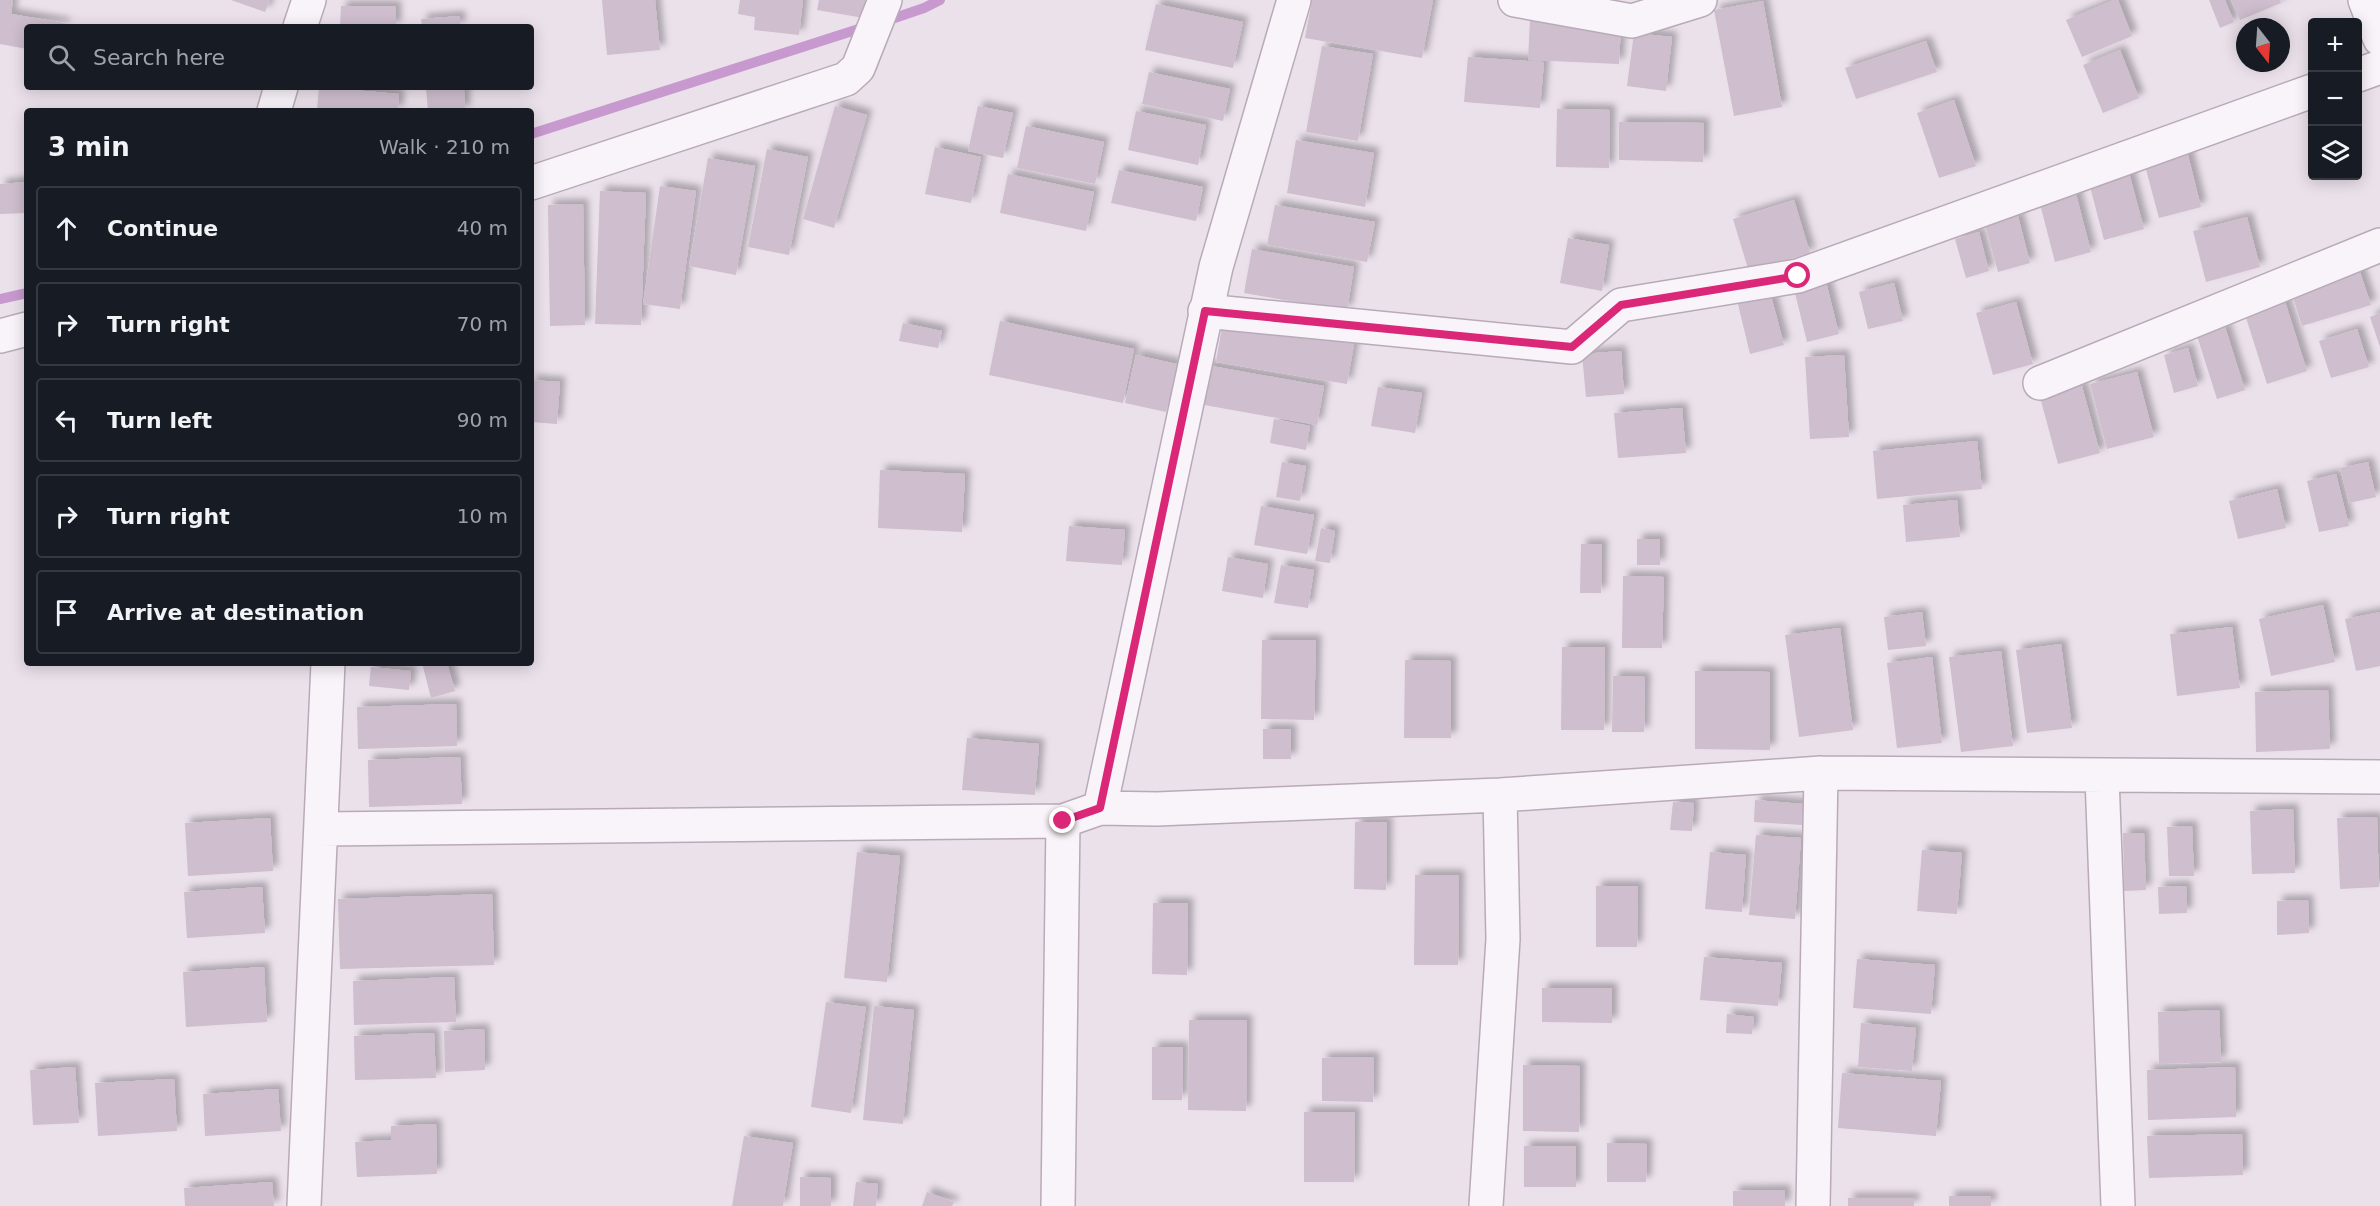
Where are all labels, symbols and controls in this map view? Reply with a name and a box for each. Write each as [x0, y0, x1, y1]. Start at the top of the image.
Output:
north arrow [2236, 18, 2290, 72]
map controls [2308, 18, 2362, 180]
button: + [2308, 18, 2362, 72]
search box [24, 24, 534, 90]
icon: search [45, 41, 78, 74]
text: Search here [93, 45, 225, 70]
button: − [2308, 72, 2362, 126]
button: layers [2308, 126, 2362, 180]
text: 3 min [48, 132, 130, 162]
text: Walk · 210 m [379, 135, 510, 159]
icon: ahead [50, 212, 83, 245]
text: Continue [107, 216, 218, 241]
text: 40 m [457, 216, 508, 240]
route start [1784, 262, 1810, 288]
icon: right [50, 308, 83, 341]
text: Turn right [107, 312, 230, 337]
text: 70 m [457, 312, 508, 336]
icon: left [50, 404, 83, 437]
text: Turn left [107, 408, 212, 433]
text: 90 m [457, 408, 508, 432]
icon: right [50, 500, 83, 533]
text: Turn right [107, 504, 230, 529]
text: 10 m [457, 504, 508, 528]
icon: arrive [50, 596, 83, 629]
text: Arrive at destination [107, 600, 364, 625]
route end [1049, 807, 1075, 833]

